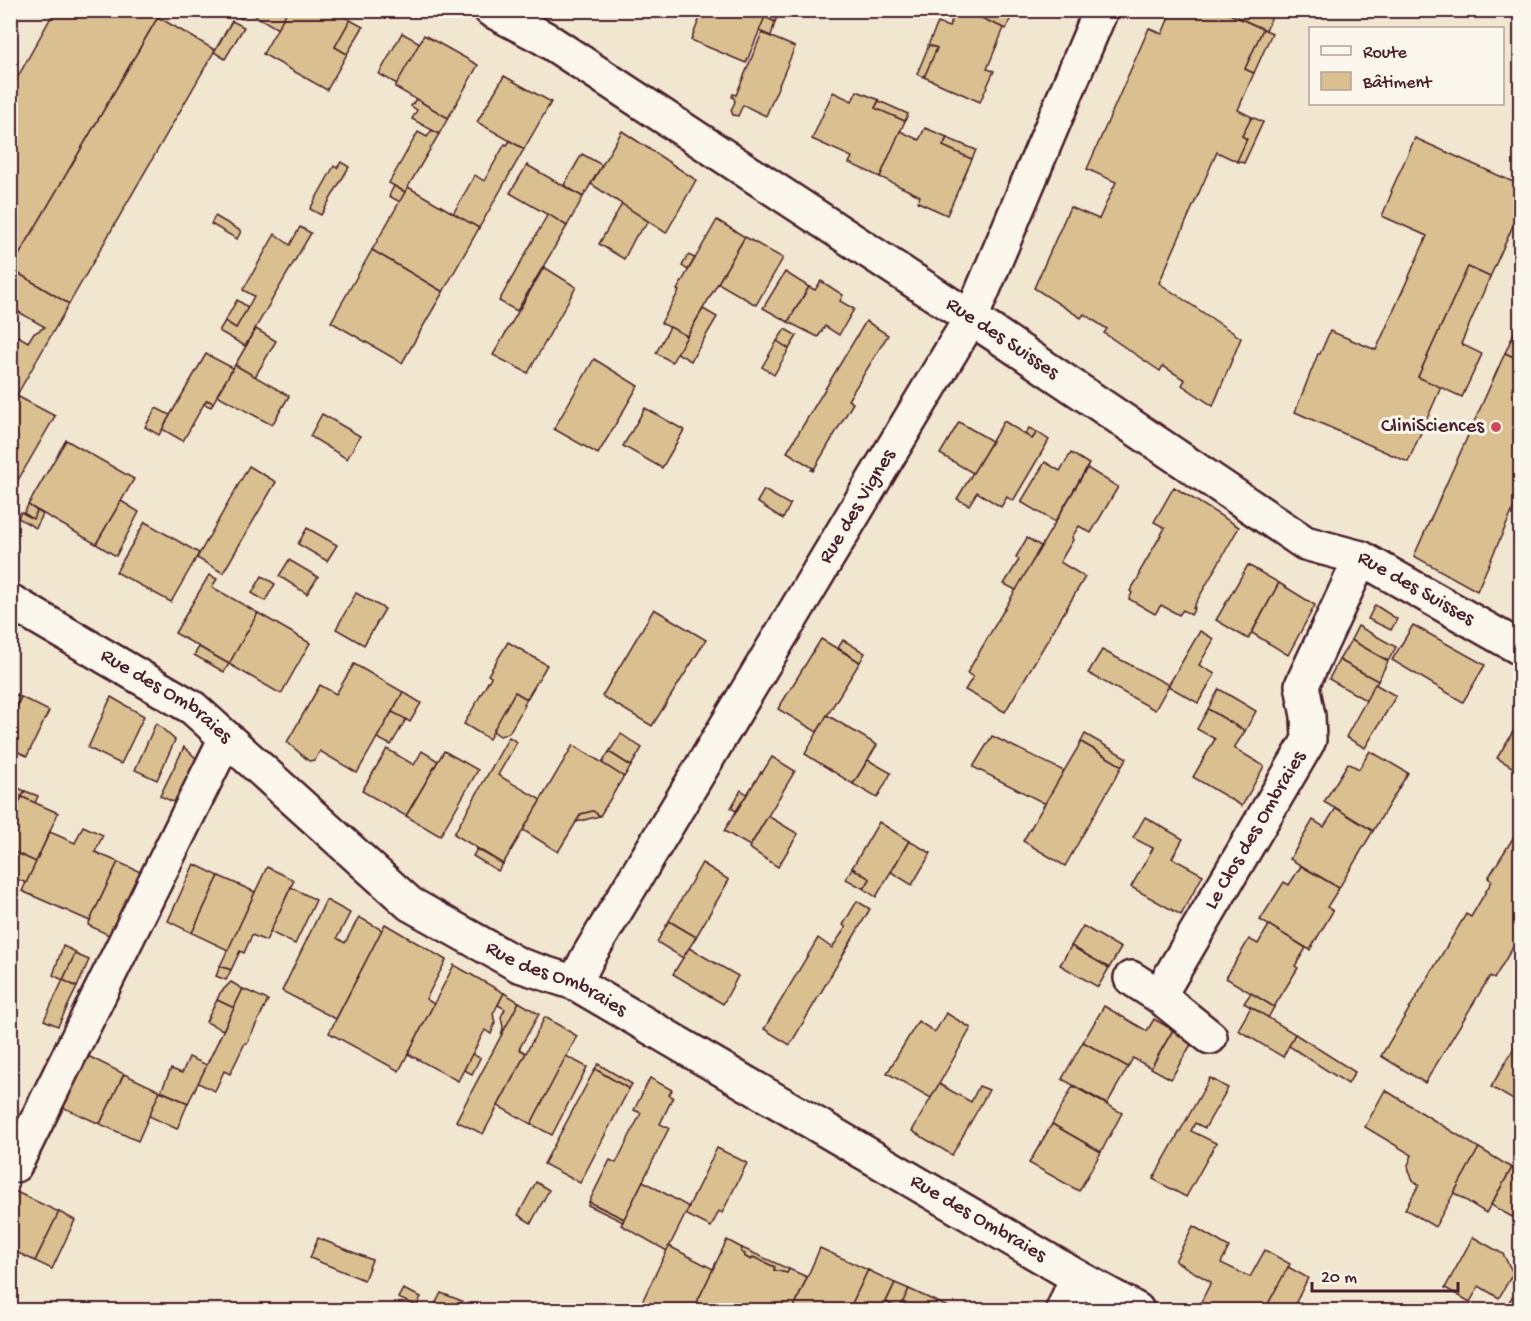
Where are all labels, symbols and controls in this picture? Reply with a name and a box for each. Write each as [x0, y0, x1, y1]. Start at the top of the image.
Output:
legend [1309, 27, 1504, 105]
text: Route [1363, 43, 1408, 64]
text: Bâtiment [1362, 73, 1433, 94]
street label: Rue des Suisses [941, 292, 1064, 386]
place label: CliniSciences [1381, 415, 1485, 440]
marker: CliniSciences [1489, 420, 1503, 434]
street label: Rue des Vignes [814, 444, 902, 569]
street label: Rue des Suisses [1353, 546, 1480, 633]
street label: Rue des Ombraies [95, 644, 238, 750]
street label: Le Clos des Ombraies [1200, 746, 1313, 915]
street label: Rue des Ombraies [481, 936, 632, 1024]
street label: Rue des Ombraies [905, 1169, 1052, 1269]
scale bar [1312, 1255, 1458, 1293]
text: 20 m [1321, 1268, 1357, 1289]

